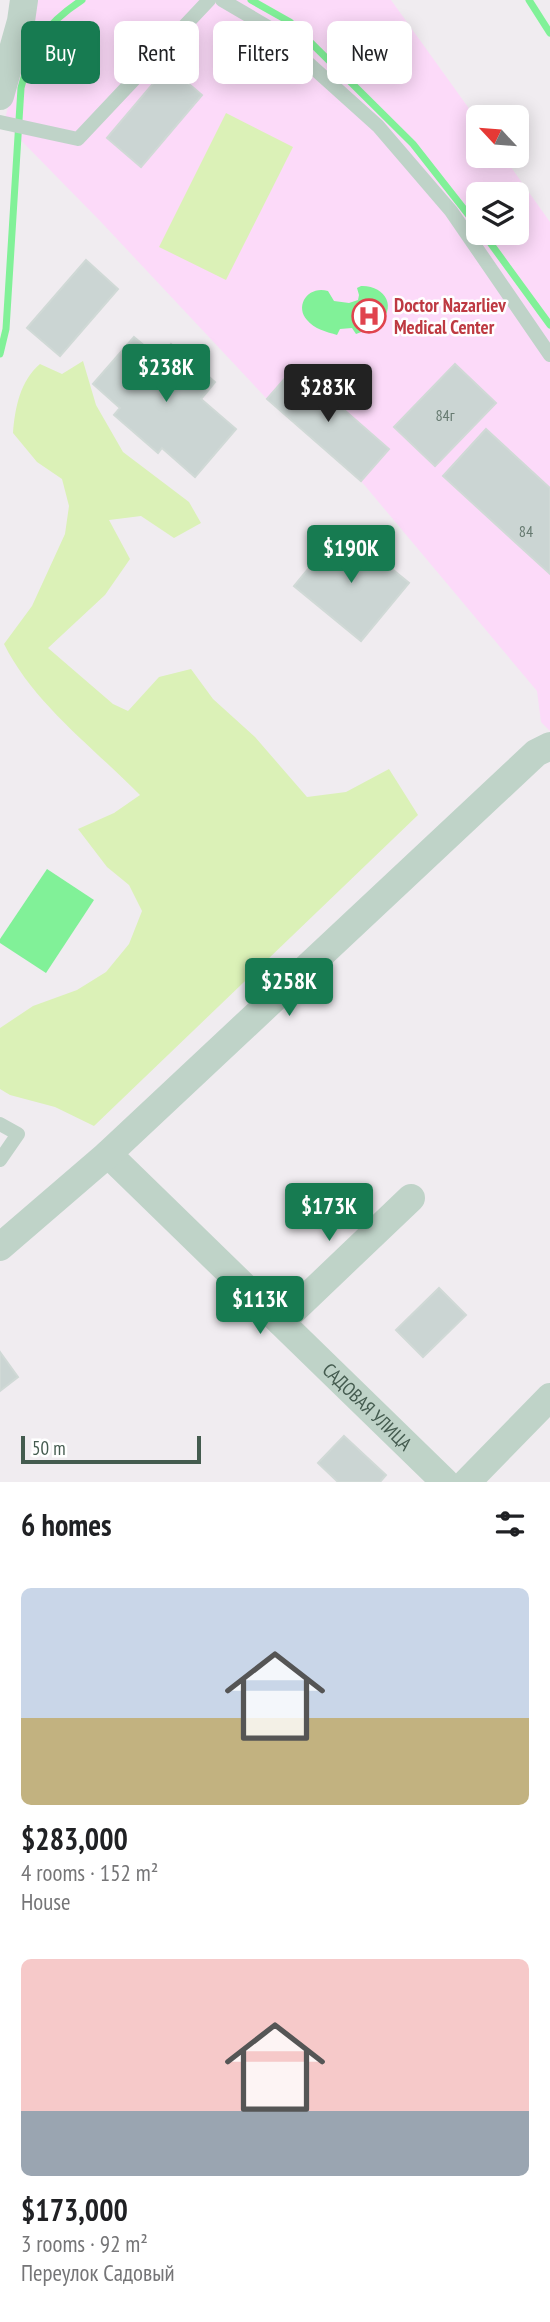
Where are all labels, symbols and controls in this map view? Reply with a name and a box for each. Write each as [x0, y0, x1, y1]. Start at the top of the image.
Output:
chip: Buy [21, 21, 100, 84]
chip: Rent [114, 21, 199, 84]
chip: Filters [213, 21, 313, 84]
chip: New [327, 21, 412, 84]
north arrow [466, 105, 528, 168]
map controls [466, 105, 529, 245]
button: layers [466, 182, 529, 245]
place label: Doctor Nazarliev Medical Center [394, 293, 506, 339]
hospital icon: Doctor Nazarliev Medical Center [350, 297, 388, 335]
pin: $238K [117, 344, 215, 404]
text: $238K [138, 352, 194, 381]
pin: $283K [279, 364, 377, 424]
text: $283K [300, 372, 356, 401]
house number: 84г [435, 405, 455, 425]
house number: 84 [519, 521, 533, 541]
pin: $190K [302, 526, 400, 585]
text: $190K [323, 533, 379, 562]
pin: $258K [240, 958, 338, 1018]
text: $258K [261, 966, 317, 995]
pin: $173K [280, 1184, 378, 1243]
text: $173K [301, 1191, 357, 1220]
pin: $113K [211, 1276, 309, 1336]
text: $113K [232, 1284, 288, 1313]
street label: САДОВАЯ УЛИЦА [318, 1358, 417, 1455]
scale bar [21, 1433, 201, 1465]
text: 50 m [32, 1436, 66, 1460]
text: 6 homes [21, 1505, 112, 1544]
icon: filters [491, 1505, 529, 1543]
icon: home [212, 1633, 338, 1759]
text: $283,000 [21, 1819, 128, 1858]
text: 4 rooms · 152 m² [21, 1858, 158, 1887]
text: House [21, 1887, 71, 1916]
icon: home [212, 2004, 338, 2130]
text: $173,000 [21, 2190, 128, 2229]
text: 3 rooms · 92 m² [21, 2229, 148, 2258]
text: Переулок Садовый [21, 2258, 175, 2287]

